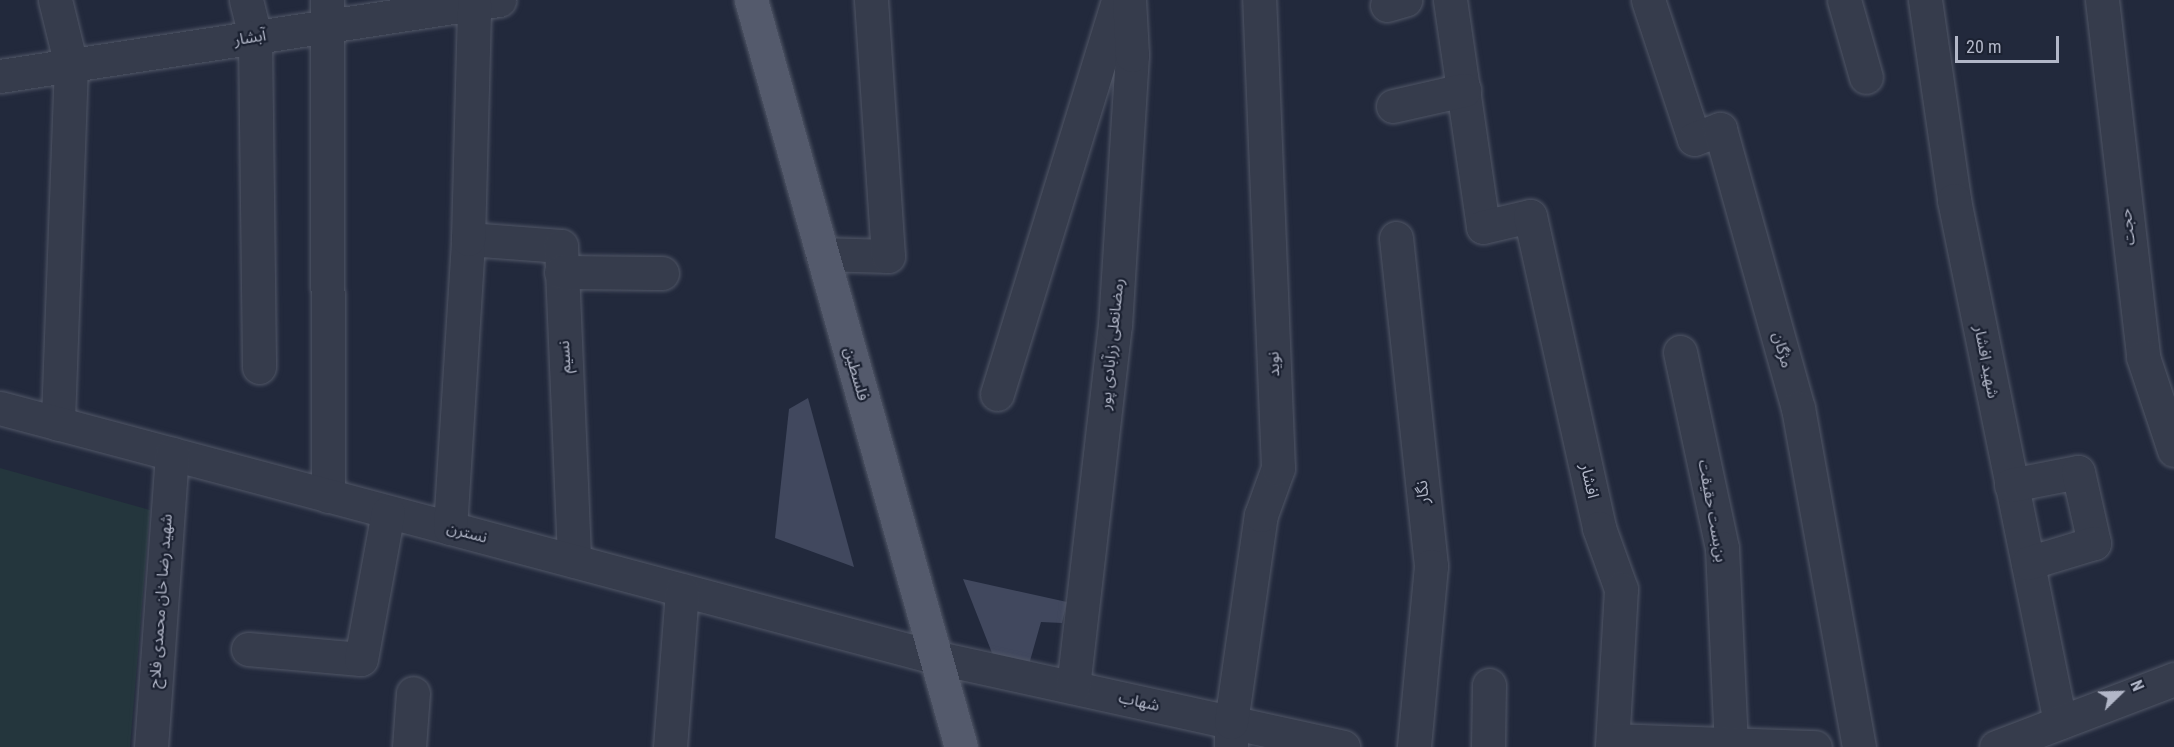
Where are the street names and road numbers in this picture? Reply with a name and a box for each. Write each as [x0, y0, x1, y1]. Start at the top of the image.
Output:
street label: آبشار [233, 26, 267, 50]
street label: حجت [2116, 207, 2140, 247]
street label: رمضانعلی زرآبادی پور [1096, 277, 1128, 411]
street label: شهید افشار [1970, 324, 2002, 400]
street label: مژگان [1768, 330, 1796, 370]
street label: نسیم [555, 340, 575, 374]
street label: فلسطین [839, 345, 873, 403]
street label: نوید [1264, 351, 1284, 377]
street label: بن‌بست حقیقت [1694, 458, 1730, 564]
street label: افشار [1576, 462, 1602, 500]
street label: نگار [1412, 480, 1434, 504]
street label: شهید رضا خان محمدی فلاح [145, 513, 177, 689]
street label: نسترن [445, 518, 489, 548]
street label: شهاب [1117, 688, 1161, 716]

